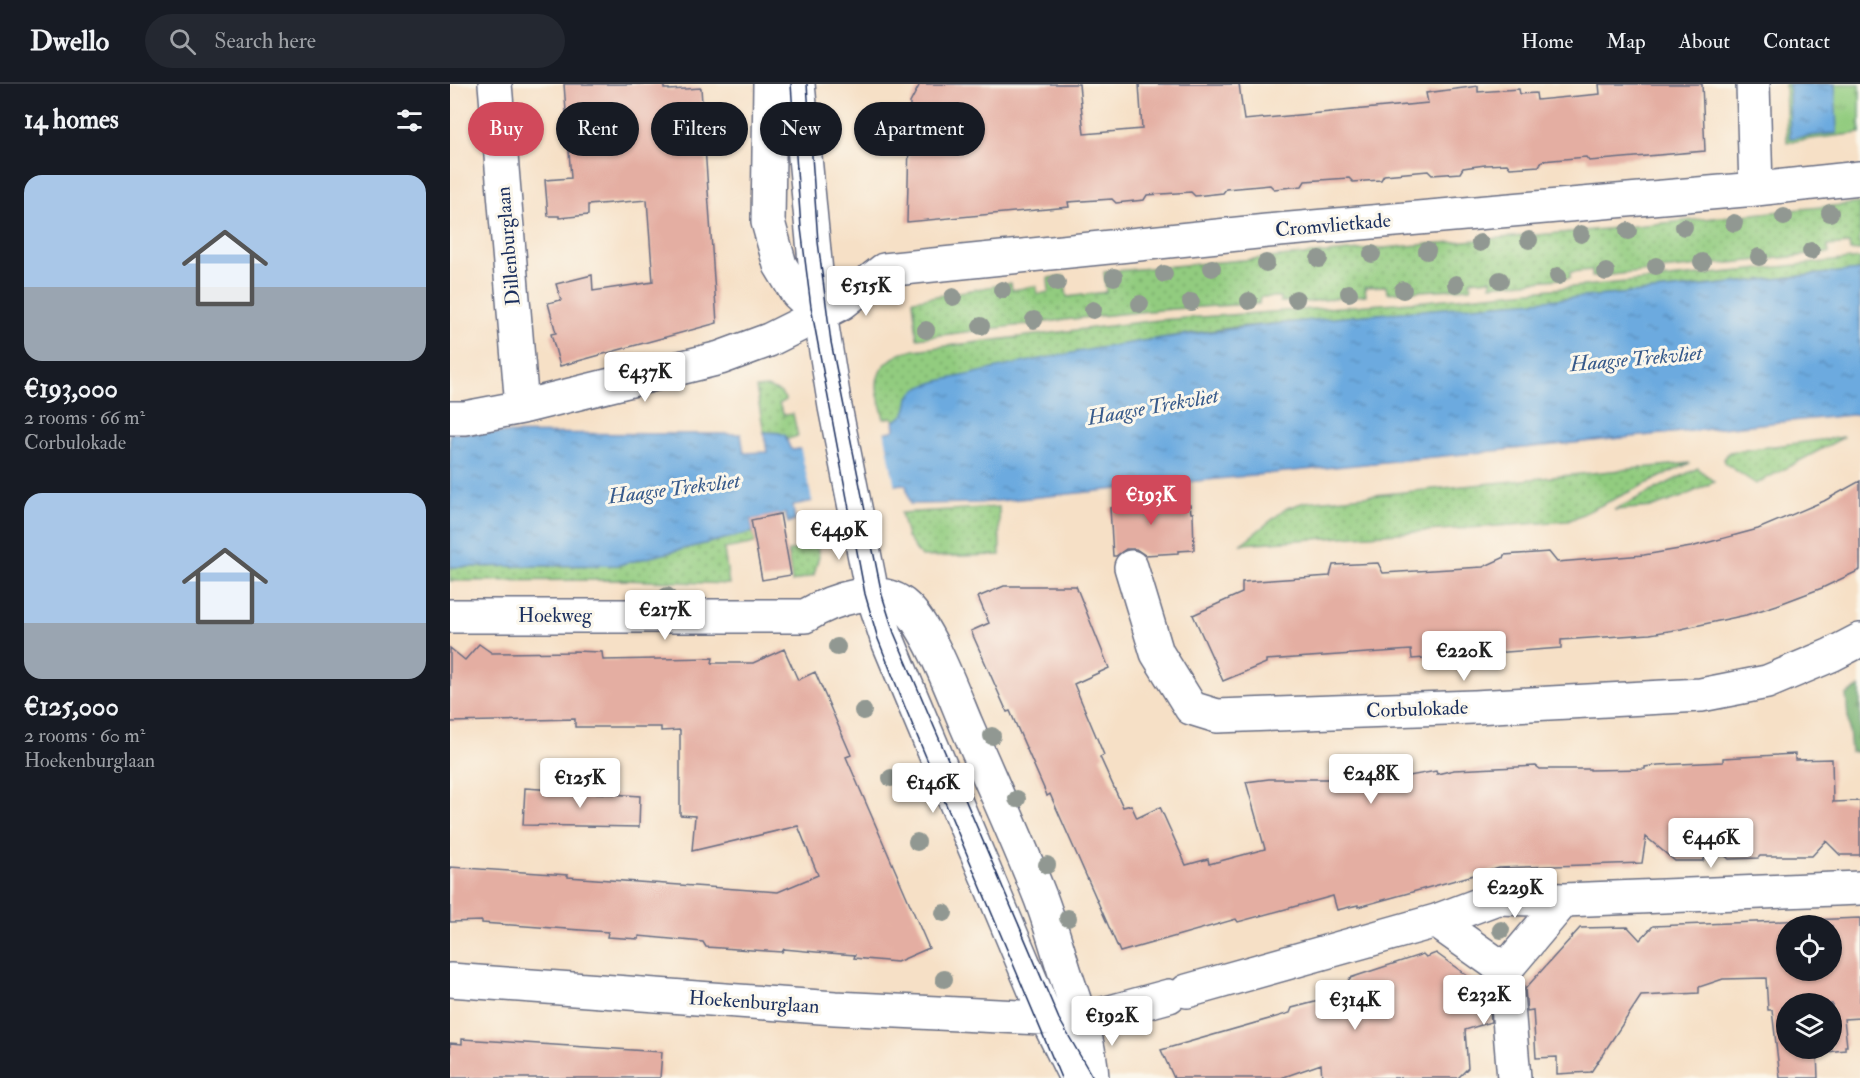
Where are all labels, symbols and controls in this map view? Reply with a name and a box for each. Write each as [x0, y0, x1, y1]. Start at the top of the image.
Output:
search box [145, 14, 565, 68]
text: Dwello [30, 24, 109, 59]
icon: search [166, 25, 199, 58]
text: Search here [214, 27, 316, 55]
text: Home [1521, 28, 1573, 55]
text: Map [1606, 28, 1646, 55]
text: About [1679, 28, 1730, 55]
text: Contact [1763, 28, 1830, 55]
chip: Buy [468, 102, 544, 156]
chip: Rent [556, 102, 639, 156]
chip: Filters [651, 102, 748, 156]
chip: New [760, 102, 842, 156]
chip: Apartment [854, 102, 985, 156]
text: 14 homes [24, 104, 119, 136]
icon: filters [393, 104, 426, 137]
street label: Dillenburglaan [490, 185, 526, 307]
street label: Cromvlietkade [1274, 207, 1392, 243]
icon: home [171, 214, 279, 322]
pin: €515K [824, 266, 908, 317]
text: €515K [841, 273, 891, 298]
water label: Haagse Trekvliet [1568, 340, 1704, 378]
pin: €437K [603, 352, 687, 403]
text: €437K [618, 359, 672, 384]
text: €193,000 [24, 373, 118, 405]
water label: Haagse Trekvliet [1084, 382, 1222, 432]
text: 2 rooms · 66 m² [24, 405, 145, 430]
text: Corbulokade [24, 430, 126, 455]
water label: Haagse Trekvliet [605, 467, 742, 511]
pin: €193K [1109, 475, 1193, 526]
text: €193K [1126, 482, 1176, 507]
pin: €449K [797, 510, 881, 561]
text: €449K [810, 517, 868, 542]
icon: home [171, 532, 279, 640]
pin: €217K [623, 590, 707, 641]
text: €217K [639, 597, 691, 622]
street label: Hoekweg [518, 603, 593, 628]
pin: €220K [1422, 631, 1506, 682]
text: €220K [1436, 638, 1492, 663]
text: €125,000 [24, 691, 119, 723]
street label: Corbulokade [1365, 695, 1469, 723]
text: 2 rooms · 60 m² [24, 723, 145, 748]
text: Hoekenburglaan [24, 748, 155, 773]
pin: €248K [1329, 754, 1413, 805]
pin: €125K [538, 758, 622, 809]
text: €248K [1343, 761, 1399, 786]
pin: €146K [891, 763, 975, 814]
text: €125K [554, 765, 606, 790]
text: €146K [906, 770, 960, 795]
pin: €446K [1669, 818, 1753, 869]
text: €446K [1682, 825, 1740, 850]
pin: €229K [1473, 868, 1557, 919]
text: €229K [1487, 875, 1543, 900]
map controls [1776, 915, 1842, 1059]
button: locate [1776, 915, 1842, 981]
pin: €232K [1442, 975, 1526, 1026]
pin: €314K [1313, 980, 1397, 1031]
text: €232K [1457, 982, 1511, 1007]
street label: Hoekenburglaan [688, 985, 820, 1019]
text: €314K [1329, 987, 1381, 1012]
button: layers [1776, 993, 1842, 1059]
pin: €192K [1070, 996, 1154, 1047]
text: €192K [1085, 1003, 1139, 1028]

